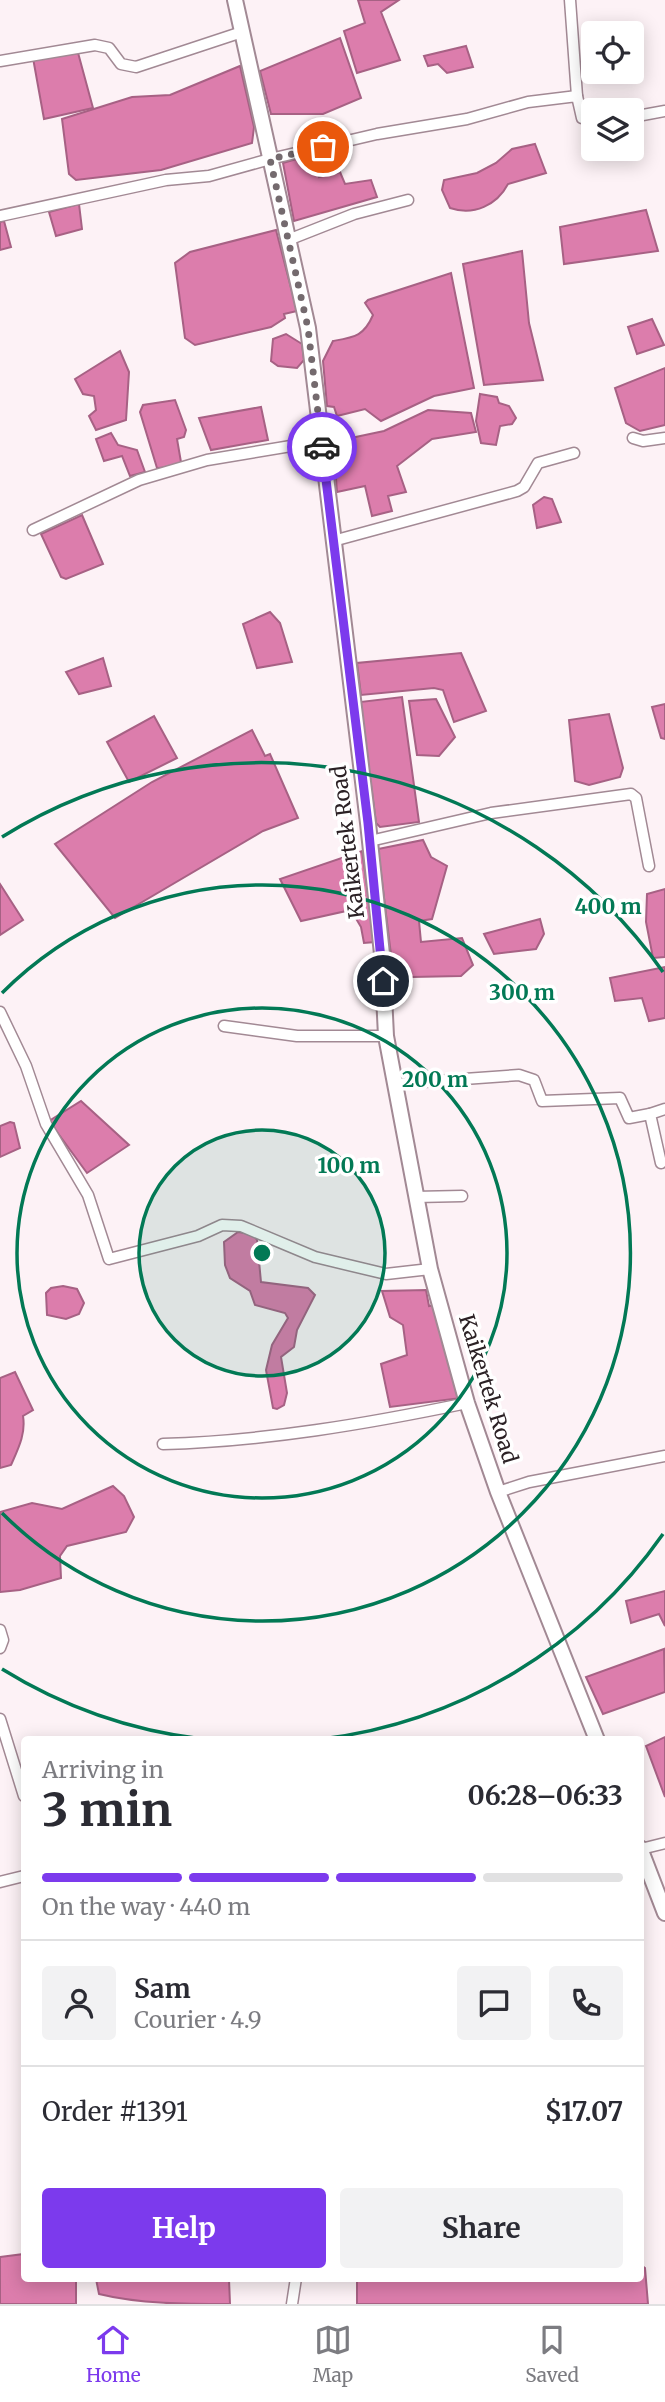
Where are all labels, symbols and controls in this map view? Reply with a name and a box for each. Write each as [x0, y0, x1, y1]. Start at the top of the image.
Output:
map controls [581, 21, 644, 161]
button: locate [581, 21, 644, 84]
button: layers [581, 98, 644, 161]
pin [293, 117, 353, 177]
icon: bag [304, 128, 342, 166]
courier [287, 412, 357, 482]
icon: car [303, 428, 341, 466]
street label: Kaikertek Road [325, 764, 370, 920]
text: 400 m [574, 893, 642, 920]
pin [353, 951, 413, 1011]
icon: home [364, 962, 402, 1000]
text: 300 m [489, 979, 555, 1006]
text: 200 m [402, 1066, 468, 1093]
text: 100 m [318, 1152, 380, 1179]
centre of rings [250, 1241, 274, 1265]
street label: Kaikertek Road [453, 1311, 524, 1467]
text: Arriving in [42, 1755, 164, 1784]
text: 06:28–06:33 [468, 1779, 623, 1812]
text: 3 min [42, 1781, 172, 1839]
text: On the way · 440 m [42, 1892, 250, 1921]
button: person [42, 1966, 116, 2040]
button: chat [457, 1966, 531, 2040]
button: phone [549, 1966, 623, 2040]
text: Sam [134, 1972, 191, 2005]
text: Courier · 4.9 [134, 2005, 262, 2034]
text: Order #1391 [42, 2095, 188, 2128]
text: $17.07 [545, 2095, 623, 2128]
button: Help [42, 2188, 326, 2268]
button: Share [340, 2188, 623, 2268]
tab: Home [86, 2321, 141, 2387]
tab: Map [313, 2321, 353, 2387]
tab: Saved [525, 2321, 579, 2387]

